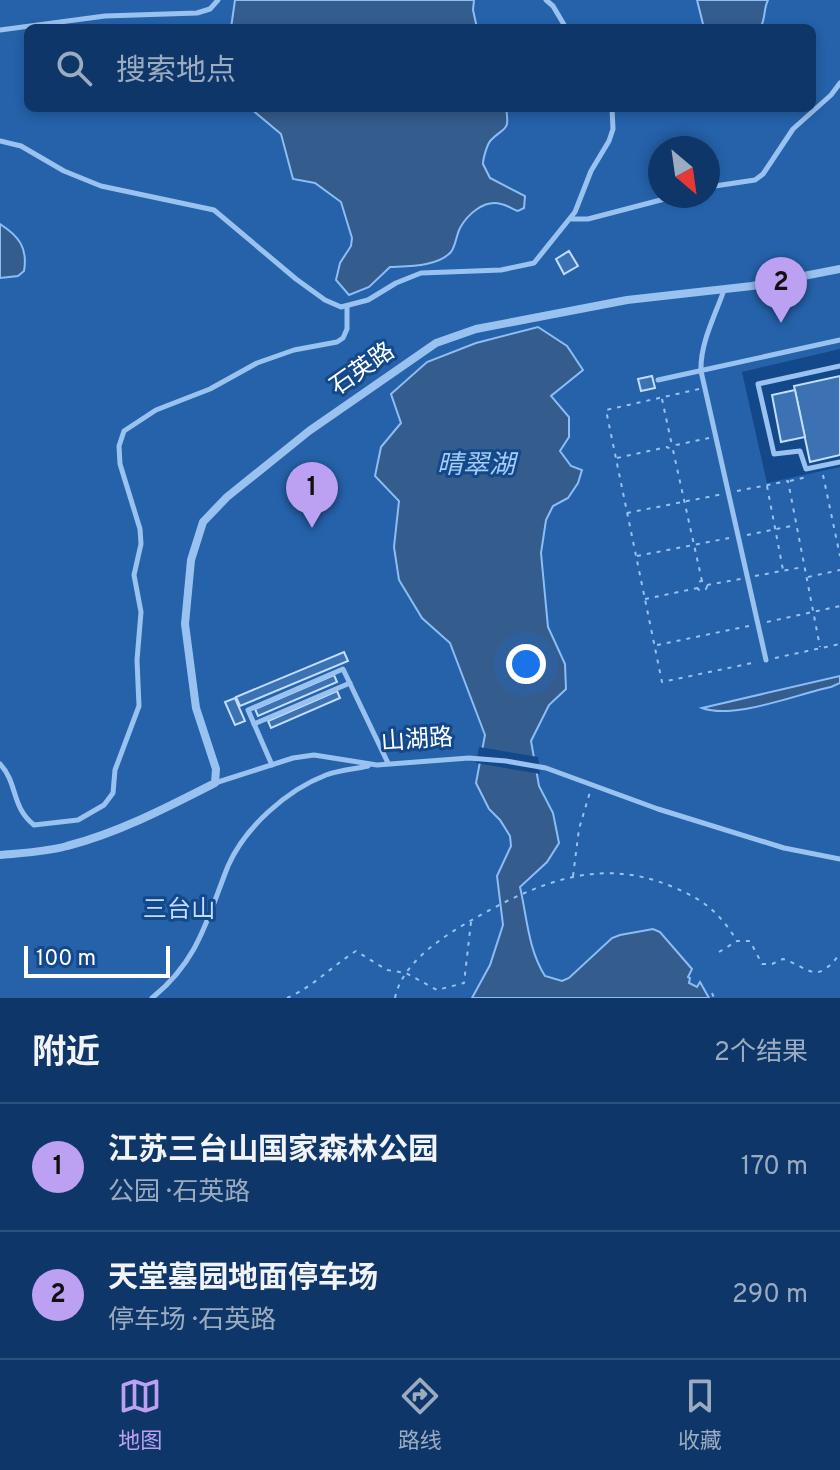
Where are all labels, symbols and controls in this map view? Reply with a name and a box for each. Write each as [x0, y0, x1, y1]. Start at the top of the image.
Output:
search box [24, 24, 816, 112]
icon: search [52, 46, 96, 90]
text: 搜索地点 [116, 54, 236, 91]
north arrow [648, 136, 720, 208]
pin: 2 [755, 257, 807, 323]
street label: 石英路 [325, 337, 401, 403]
water label: 晴翠湖 [437, 450, 519, 483]
pin: 1 [286, 462, 338, 528]
your location [506, 644, 546, 684]
street label: 山湖路 [380, 724, 454, 758]
park label: 三台山 [143, 896, 215, 926]
scale bar [24, 942, 170, 978]
text: 100 m [36, 946, 96, 973]
text: 附近 [32, 1033, 100, 1076]
text: 2个结果 [714, 1037, 808, 1070]
text: 江苏三台山国家森林公园 [108, 1133, 438, 1170]
text: 1 [53, 1151, 63, 1184]
text: 170 m [741, 1151, 808, 1184]
text: 公园 · 石英路 [108, 1177, 250, 1210]
text: 天堂墓园地面停车场 [108, 1261, 378, 1298]
text: 2 [50, 1279, 66, 1312]
text: 290 m [732, 1279, 808, 1312]
text: 停车场 · 石英路 [108, 1305, 276, 1338]
tab: 地图 [118, 1374, 162, 1456]
tab: 路线 [398, 1374, 442, 1456]
tab: 收藏 [678, 1374, 722, 1456]

